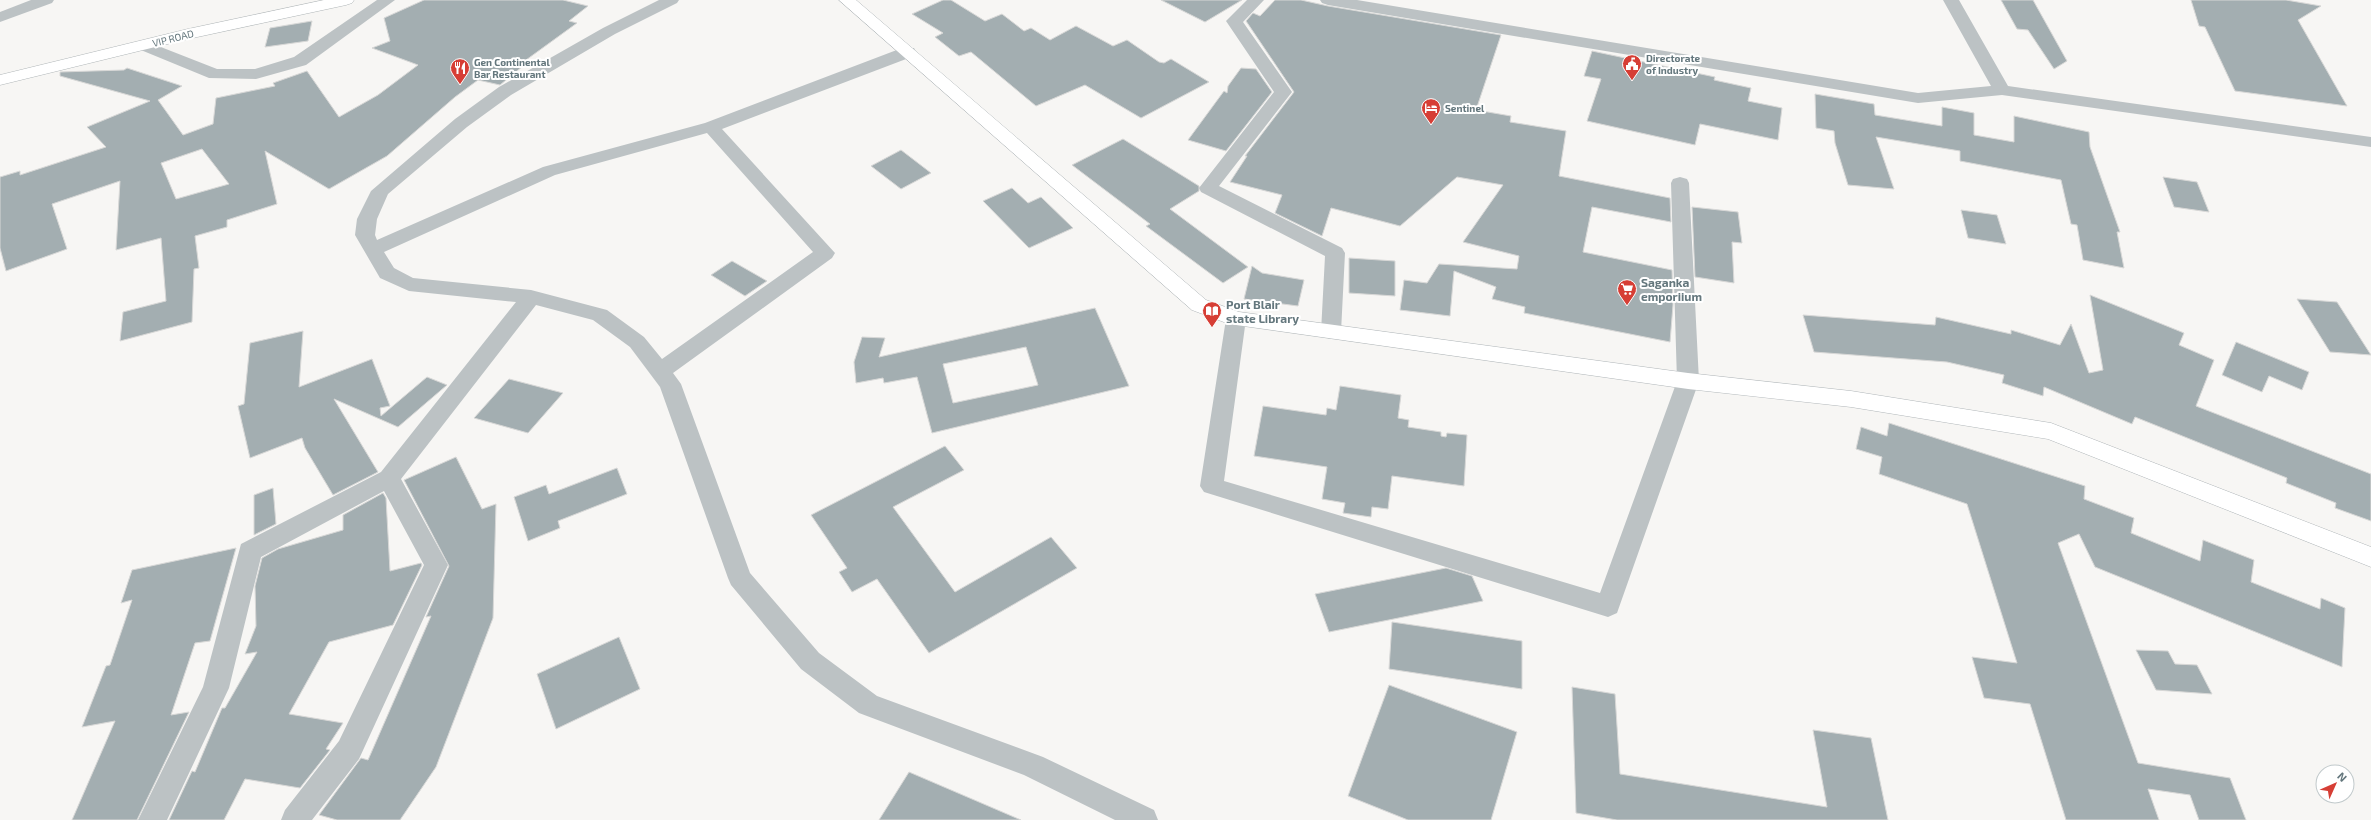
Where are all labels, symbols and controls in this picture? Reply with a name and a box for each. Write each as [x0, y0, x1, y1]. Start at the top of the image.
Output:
street label: VIP ROAD [151, 27, 195, 49]
place label: Directorate of Industry [1646, 52, 1701, 77]
public building icon: Directorate of Industry [1621, 53, 1643, 81]
place label: Gen Continental Bar Restaurant [474, 56, 550, 80]
restaurant icon: Gen Continental Bar Restaurant [449, 57, 471, 85]
hotel icon: Sentinel [1420, 97, 1442, 125]
place label: Sentinel [1445, 102, 1485, 114]
place label: Saganka emporiium [1641, 275, 1702, 303]
supermarket icon: Saganka emporiium [1616, 278, 1638, 306]
place label: Port Blair state Library [1226, 297, 1299, 326]
library icon: Port Blair state Library [1201, 300, 1223, 328]
north arrow [2315, 764, 2355, 804]
text: N [2335, 769, 2350, 784]

